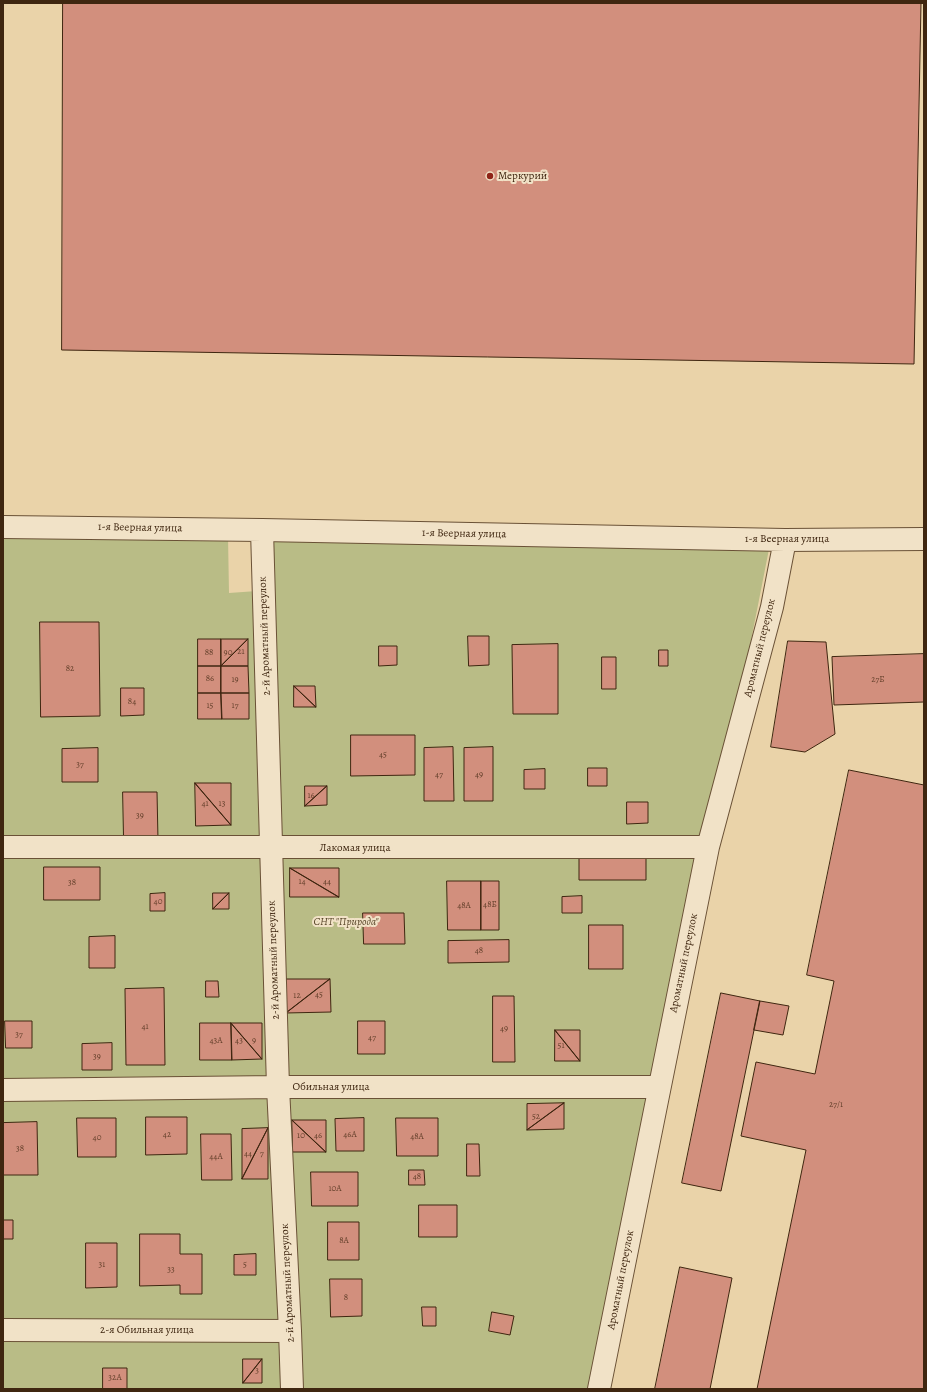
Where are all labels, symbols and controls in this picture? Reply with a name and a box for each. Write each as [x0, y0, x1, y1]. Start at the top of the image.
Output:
place label: Меркурий [498, 169, 547, 183]
marker: Меркурий [485, 171, 495, 181]
street label: 1-я Веерная улица [98, 521, 182, 535]
street label: 1-я Веерная улица [422, 527, 506, 541]
street label: 1-я Веерная улица [745, 532, 829, 546]
street label: 2-й Ароматный переулок [256, 576, 274, 696]
street label: Ароматный переулок [741, 597, 779, 699]
house number: 21 [237, 647, 245, 657]
house number: 88 [205, 648, 213, 658]
house number: 90 [224, 648, 232, 658]
house number: 82 [66, 664, 74, 674]
house number: 86 [206, 674, 214, 684]
house number: 19 [231, 675, 239, 685]
house number: 27Б [871, 675, 885, 685]
house number: 84 [128, 697, 136, 707]
house number: 15 [207, 701, 213, 711]
house number: 17 [232, 701, 238, 711]
house number: 45 [379, 750, 387, 760]
house number: 37 [76, 760, 84, 770]
house number: 47 [435, 770, 443, 780]
house number: 49 [475, 770, 483, 780]
house number: 16 [307, 791, 315, 801]
house number: 41 [201, 799, 209, 809]
house number: 13 [219, 799, 225, 809]
house number: 39 [136, 811, 144, 821]
street label: Лакомая улица [319, 841, 391, 855]
house number: 14 [298, 877, 306, 887]
house number: 44 [323, 877, 331, 887]
house number: 38 [68, 878, 76, 888]
house number: 40 [154, 897, 162, 907]
street label: 2-й Ароматный переулок [265, 900, 283, 1020]
house number: 48Б [483, 900, 497, 910]
house number: 48А [457, 901, 471, 911]
street label: Ароматный переулок [667, 912, 701, 1014]
park label: СНТ "Природа" [313, 915, 379, 929]
house number: 48 [475, 946, 483, 956]
house number: 45 [315, 990, 323, 1000]
house number: 12 [293, 991, 301, 1001]
house number: 41 [141, 1022, 149, 1032]
house number: 49 [500, 1024, 508, 1034]
house number: 37 [15, 1030, 23, 1040]
house number: 47 [368, 1033, 376, 1043]
house number: 43А [209, 1036, 223, 1046]
house number: 43 [235, 1036, 243, 1046]
house number: 9 [252, 1036, 256, 1046]
house number: 51 [558, 1041, 564, 1051]
house number: 39 [93, 1052, 101, 1062]
street label: Обильная улица [292, 1080, 370, 1094]
house number: 27/1 [829, 1100, 843, 1110]
house number: 52 [532, 1112, 540, 1122]
house number: 42 [163, 1130, 171, 1140]
house number: 46А [343, 1130, 357, 1140]
house number: 10 [297, 1131, 305, 1141]
house number: 46 [314, 1131, 322, 1141]
house number: 48А [410, 1132, 424, 1142]
house number: 40 [93, 1133, 101, 1143]
house number: 38 [16, 1144, 24, 1154]
house number: 44 [244, 1149, 252, 1159]
house number: 7 [260, 1149, 264, 1159]
house number: 44А [209, 1152, 223, 1162]
house number: 48 [413, 1172, 421, 1182]
house number: 10А [328, 1184, 342, 1194]
street label: 2-й Ароматный переулок [278, 1223, 298, 1343]
street label: Ароматный переулок [605, 1229, 637, 1331]
house number: 8А [339, 1236, 349, 1246]
house number: 31 [99, 1260, 105, 1270]
house number: 5 [243, 1260, 247, 1270]
house number: 33 [167, 1265, 175, 1275]
house number: 8 [344, 1293, 348, 1303]
street label: 2-я Обильная улица [100, 1323, 194, 1337]
house number: 3 [255, 1366, 259, 1376]
house number: 32А [108, 1373, 122, 1383]

